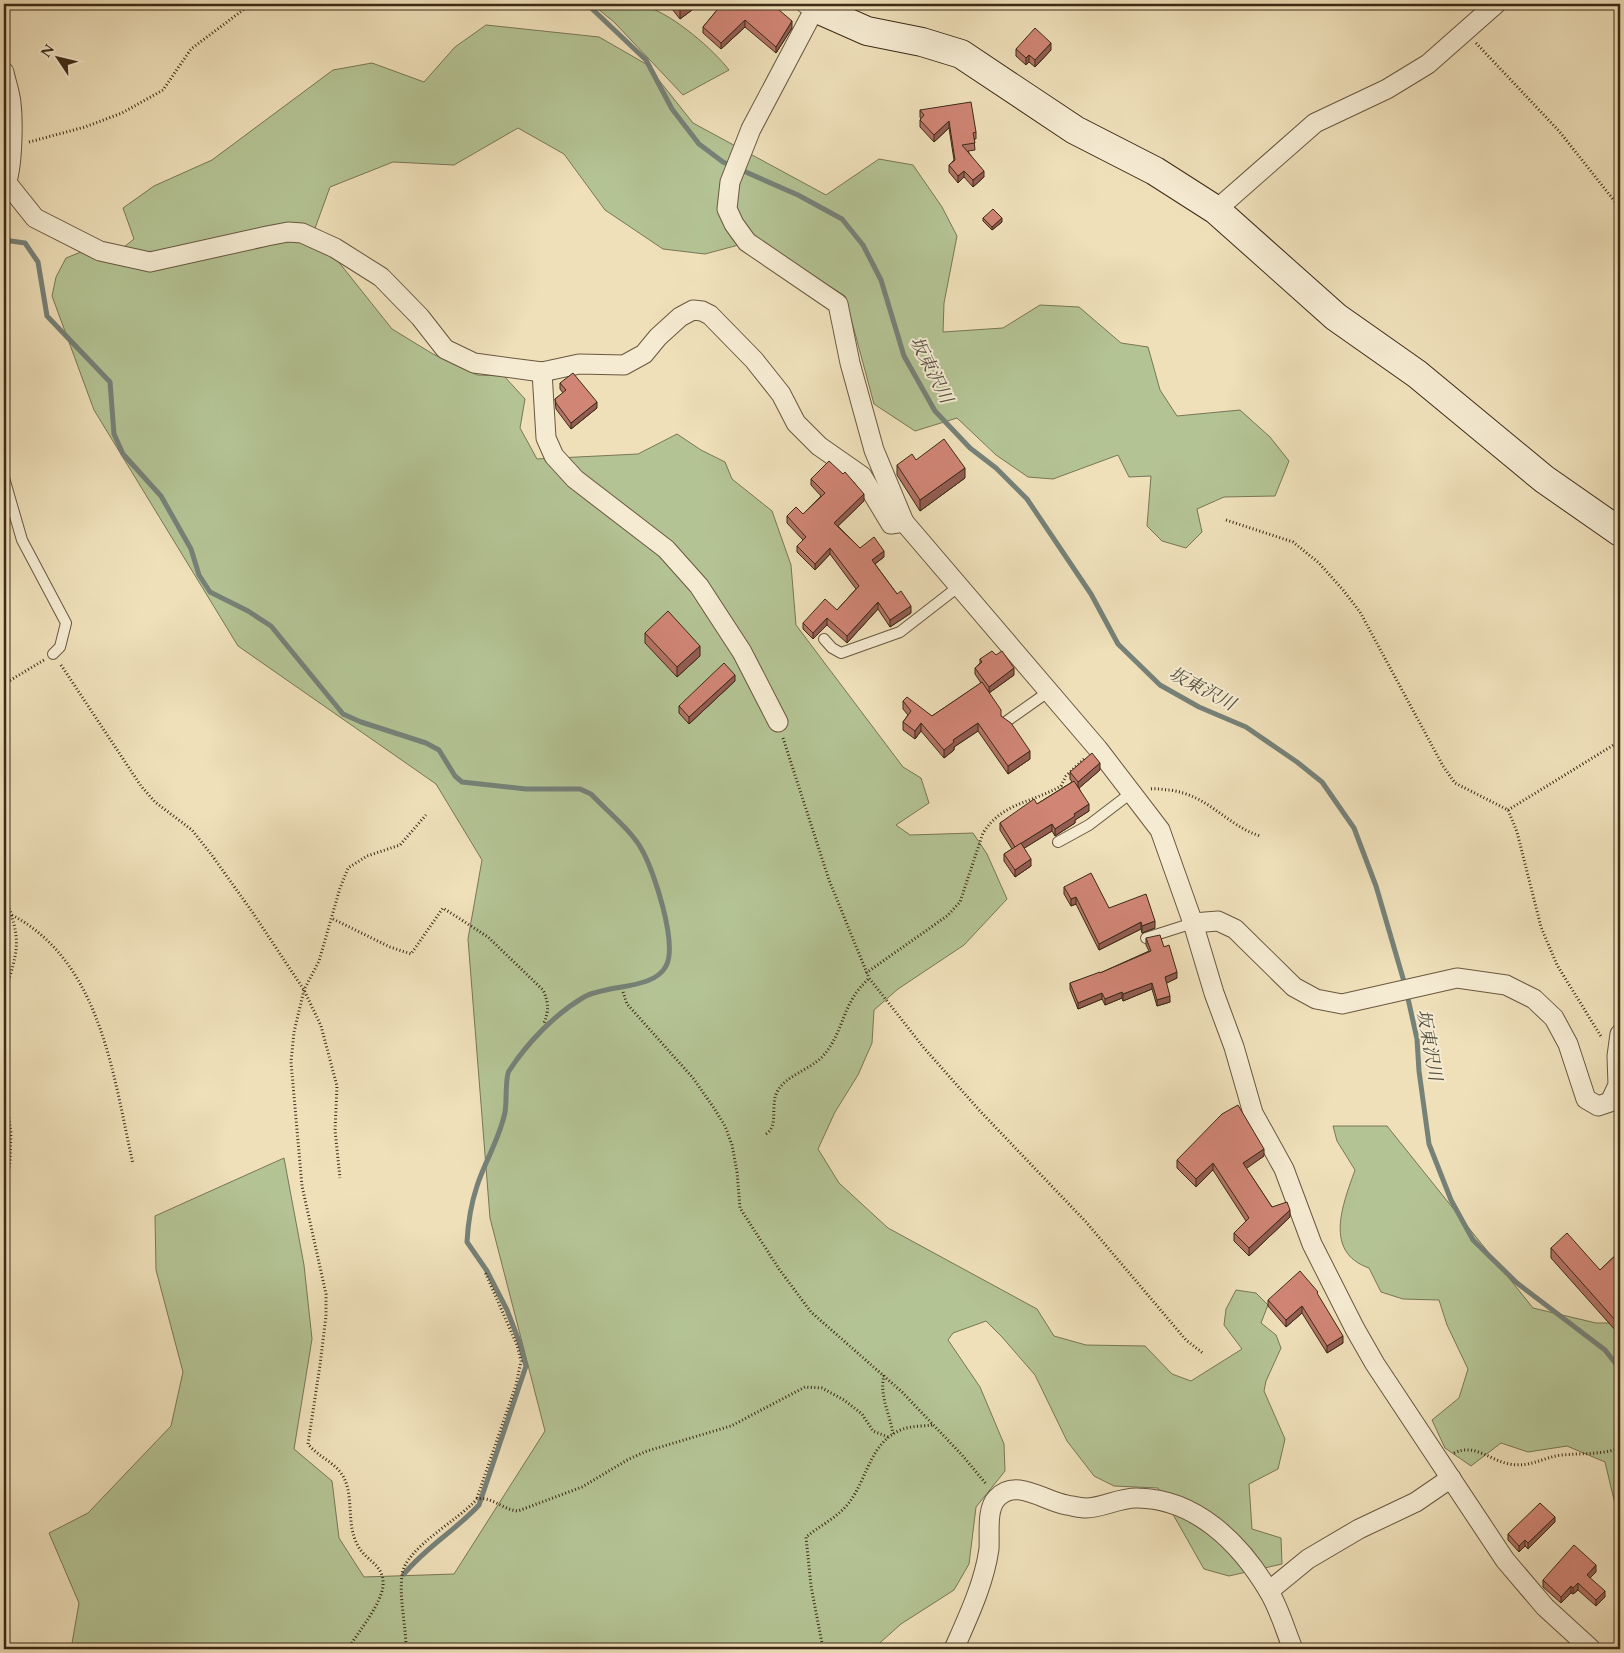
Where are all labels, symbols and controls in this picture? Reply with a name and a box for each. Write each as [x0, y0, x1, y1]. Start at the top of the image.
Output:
north arrow [32, 32, 82, 82]
text: N [36, 40, 59, 61]
water label: 坂東沢川 [904, 332, 959, 410]
water label: 坂東沢川 [1164, 661, 1241, 718]
water label: 坂東沢川 [1410, 1007, 1448, 1085]

